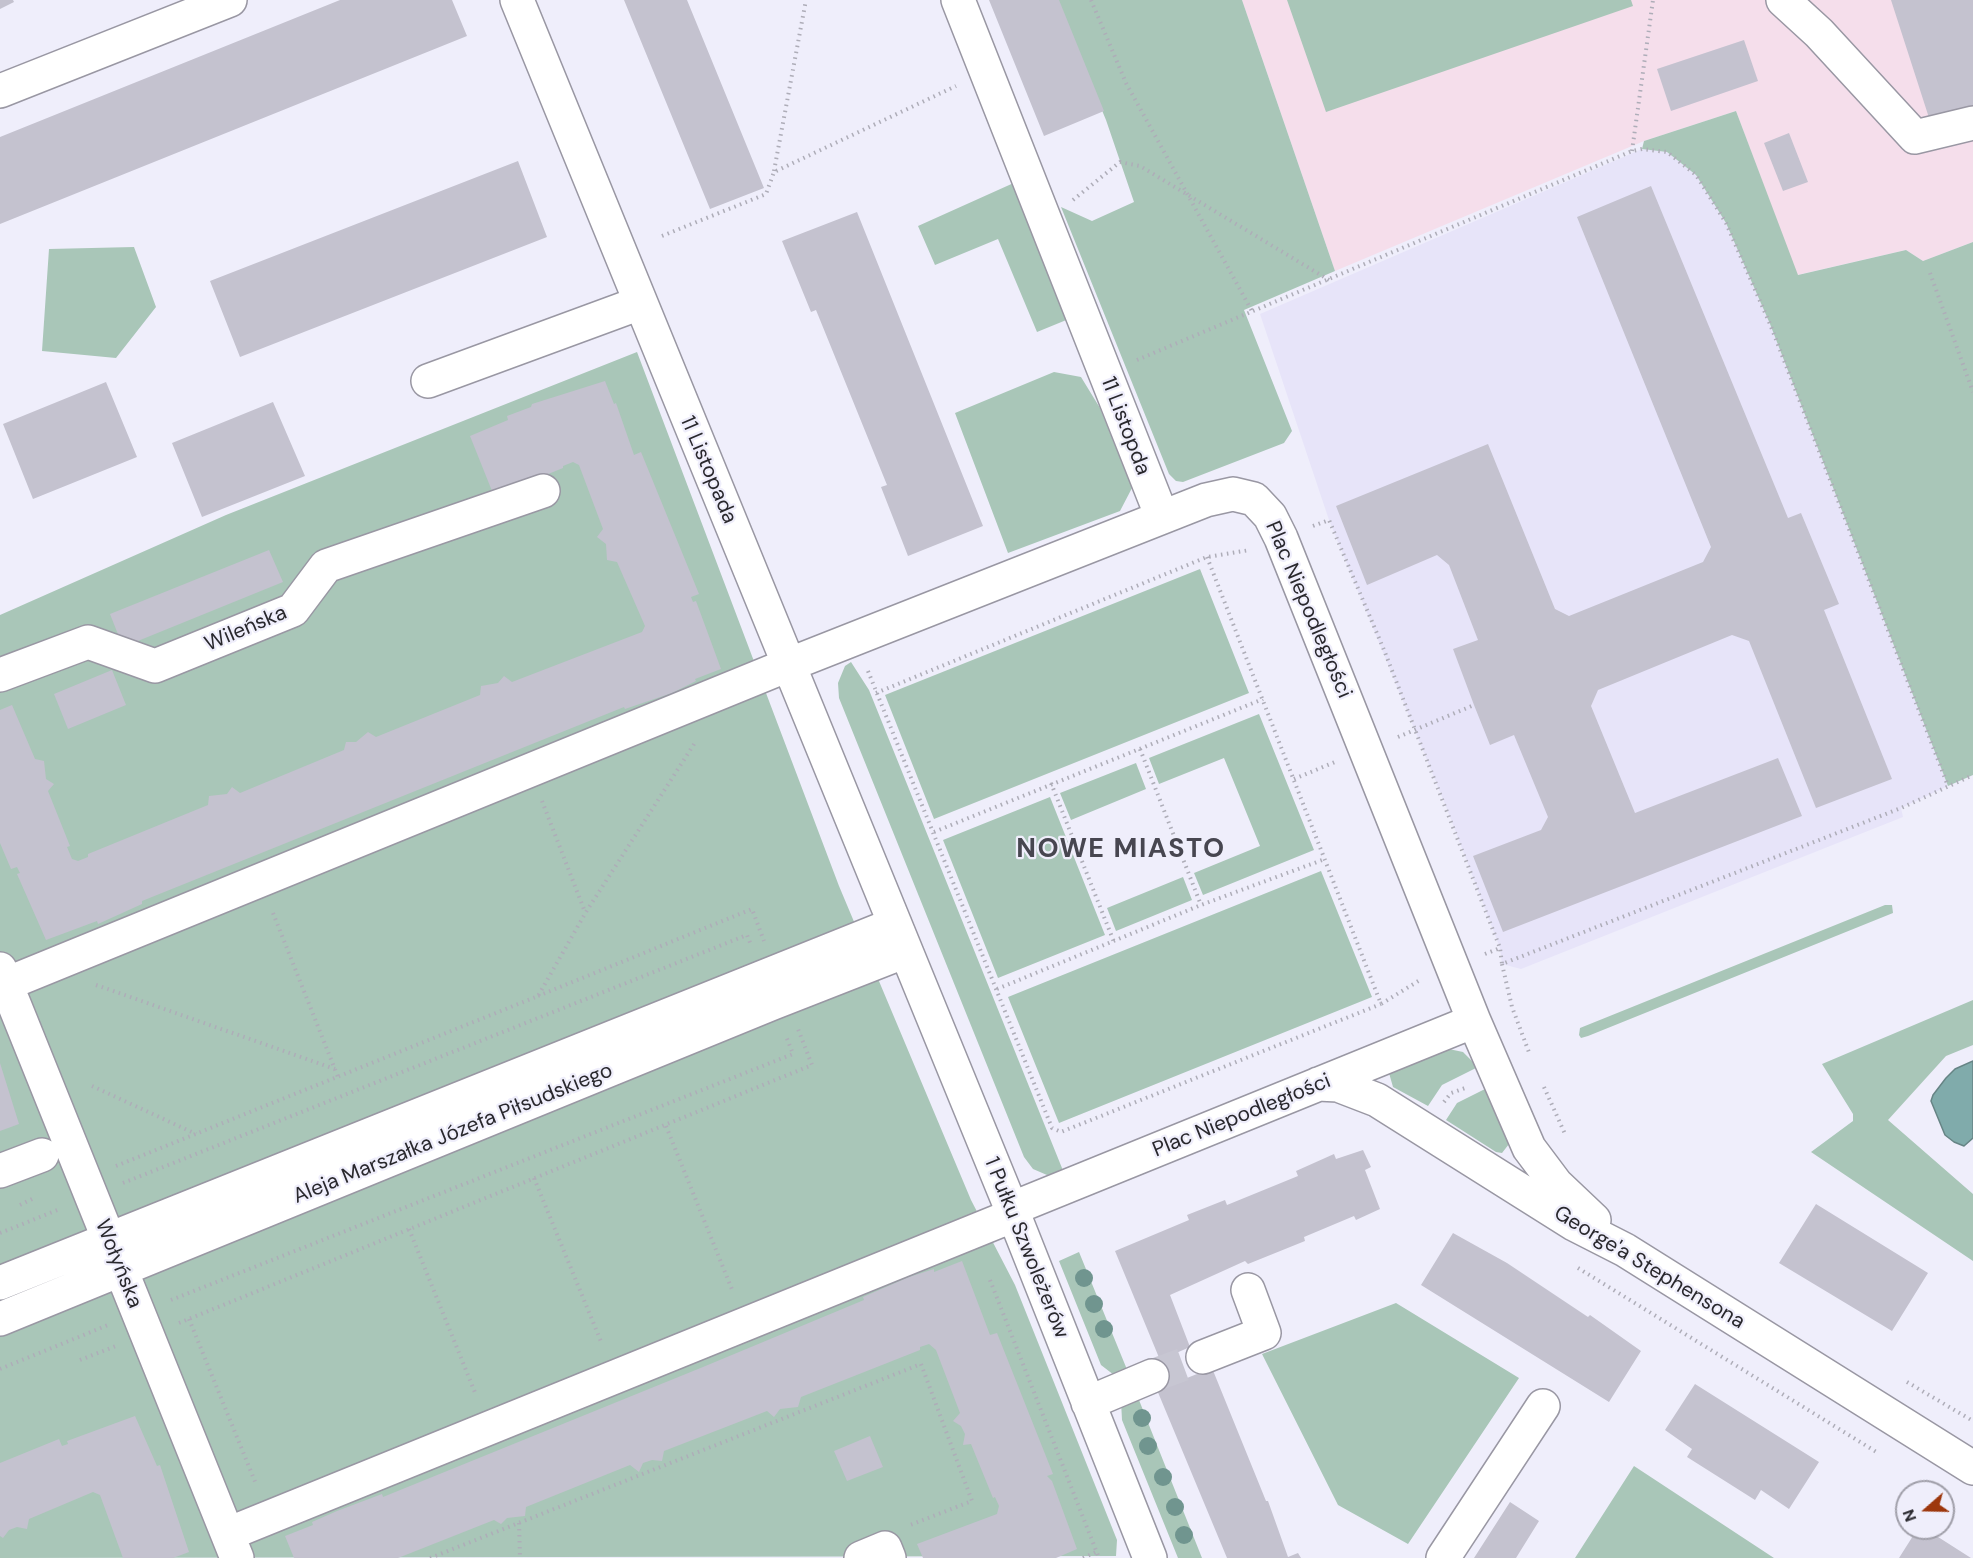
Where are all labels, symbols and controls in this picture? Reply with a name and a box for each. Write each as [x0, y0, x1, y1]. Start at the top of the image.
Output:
street label: 11 Listopda [1095, 373, 1155, 479]
street label: 11 Listopada [674, 412, 742, 528]
street label: Plac Niepodległości [1259, 518, 1357, 702]
street label: Wileńska [201, 601, 291, 657]
district label: NOWE MIASTO [1016, 834, 1226, 866]
street label: Aleja Marszałka Józefa Piłsudskiego [290, 1058, 616, 1210]
street label: Plac Niepodległości [1149, 1069, 1335, 1163]
street label: 1 Pułku Szwoleżerów [978, 1154, 1074, 1342]
street label: George'a Stephensona [1549, 1201, 1749, 1335]
street label: Wołyńska [89, 1216, 147, 1312]
north arrow [1895, 1480, 1955, 1540]
text: N [1898, 1507, 1921, 1525]

